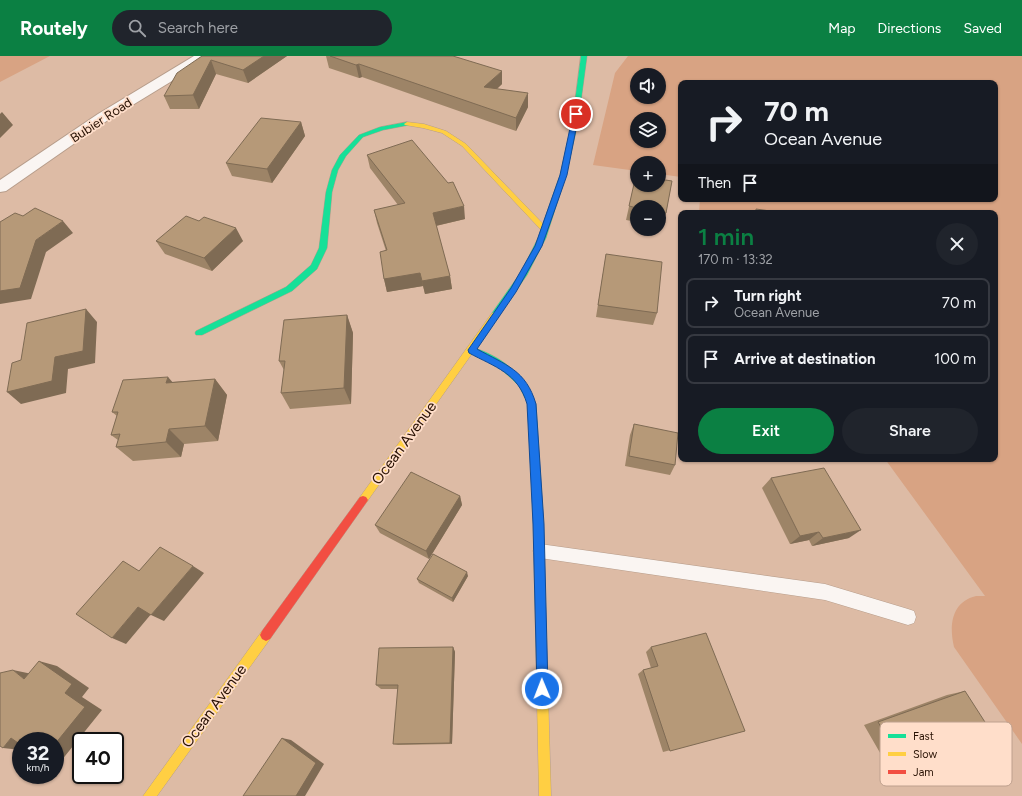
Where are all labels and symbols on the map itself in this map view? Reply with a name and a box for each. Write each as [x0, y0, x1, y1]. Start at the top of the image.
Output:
street label: Bubier Road [67, 95, 135, 145]
pin [559, 97, 593, 131]
street label: Ocean Avenue [368, 398, 440, 488]
street label: Ocean Avenue [178, 661, 250, 751]
position arrow [521, 668, 563, 710]
legend [880, 722, 1012, 786]
text: Fast [913, 730, 934, 743]
speed limit sign: 40 [72, 732, 124, 784]
text: Slow [913, 748, 937, 761]
text: Jam [913, 766, 934, 779]

